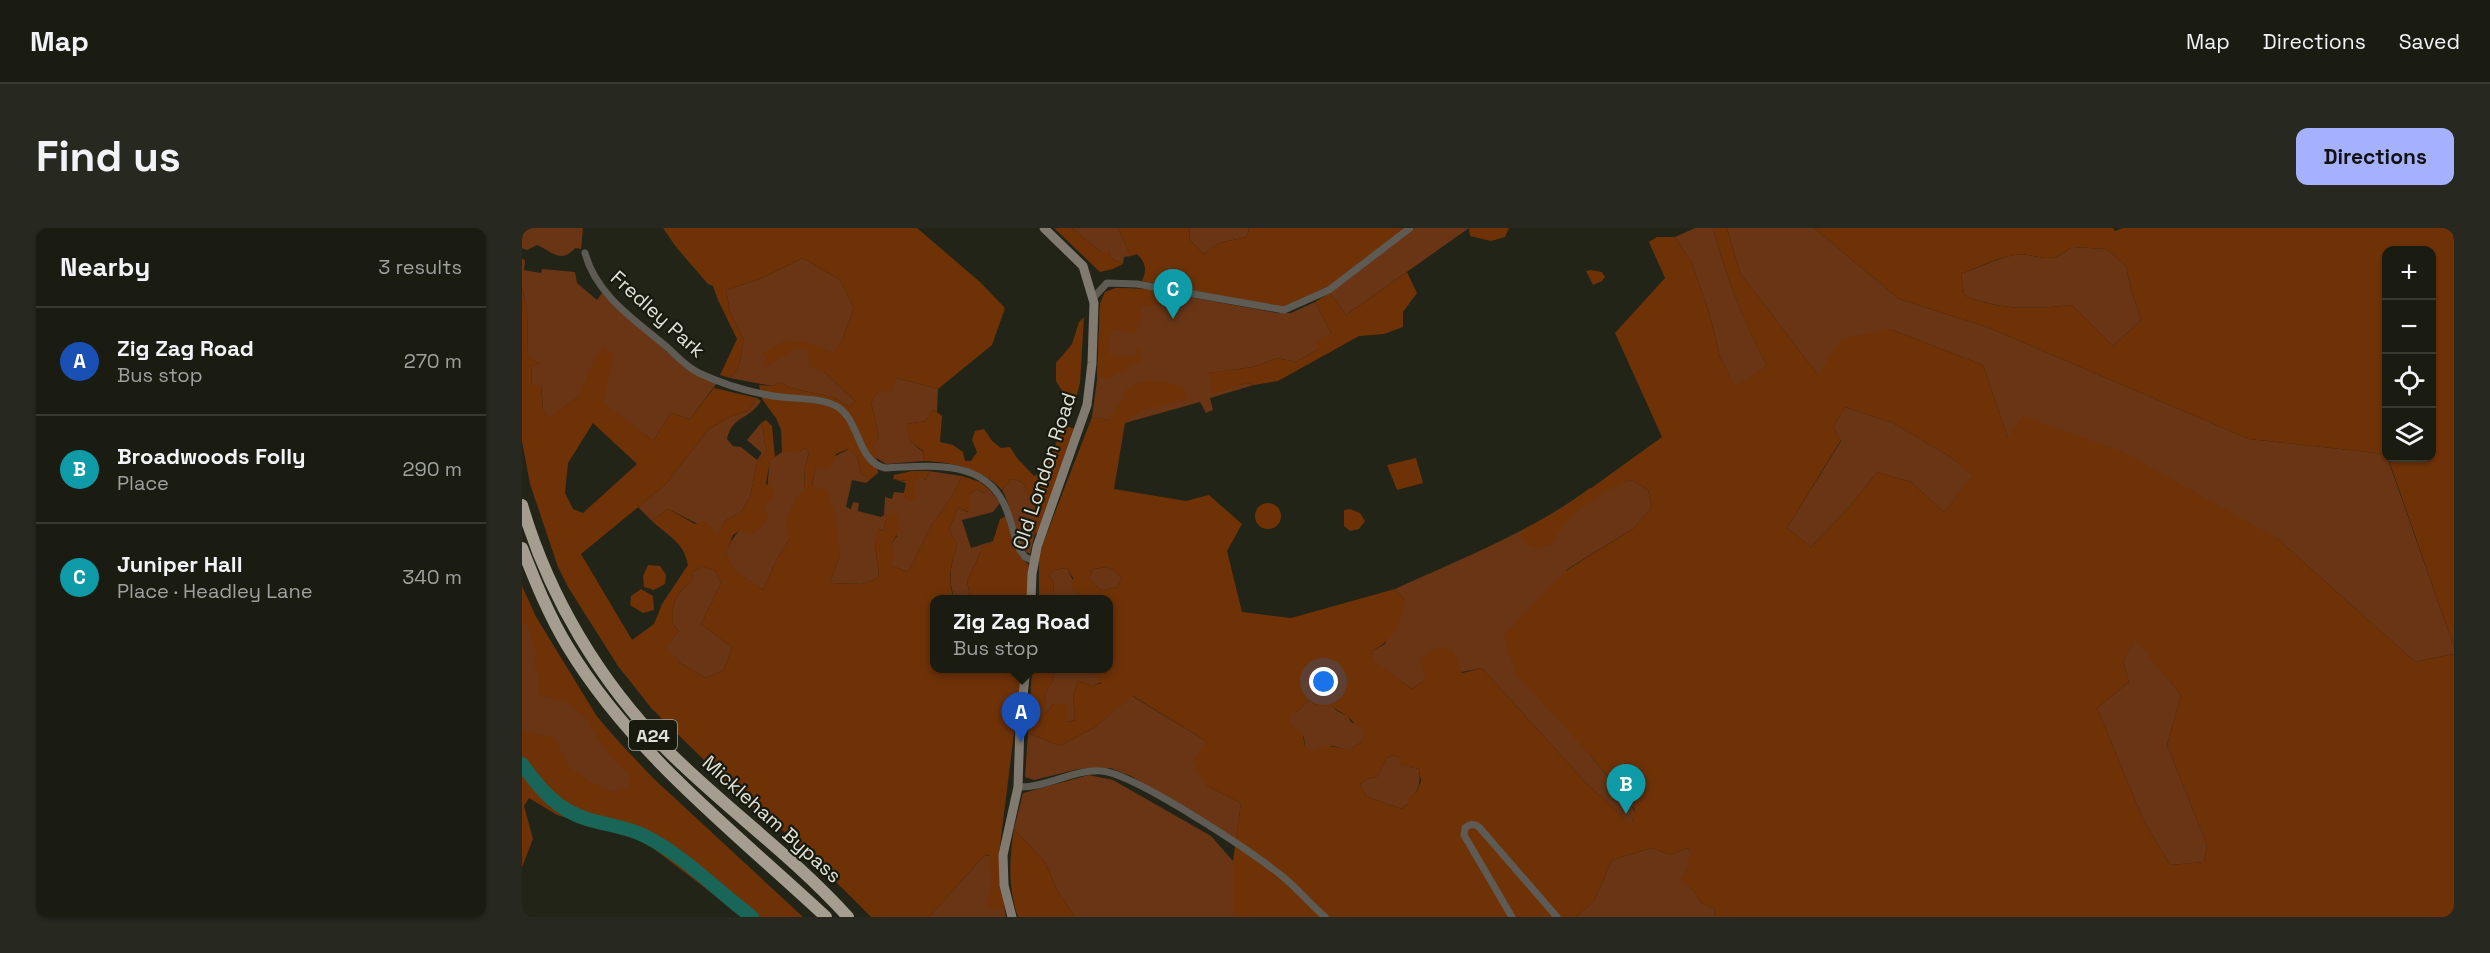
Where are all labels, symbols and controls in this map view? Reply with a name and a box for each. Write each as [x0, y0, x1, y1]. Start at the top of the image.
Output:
text: Map [30, 23, 89, 59]
text: Map [2186, 28, 2230, 55]
text: Directions [2263, 28, 2366, 55]
text: Saved [2399, 28, 2460, 55]
button: Directions [2296, 128, 2454, 185]
text: Find us [36, 130, 181, 183]
map controls [2382, 246, 2436, 462]
button: + [2382, 246, 2436, 300]
text: Nearby [60, 250, 150, 284]
text: 3 results [378, 254, 462, 280]
street label: Fredley Park [605, 265, 711, 363]
pin: C [1154, 270, 1192, 319]
button: − [2382, 300, 2436, 354]
text: Zig Zag Road [117, 334, 254, 362]
text: A [73, 348, 86, 374]
text: 270 m [404, 348, 462, 374]
button: locate [2382, 354, 2436, 408]
text: Bus stop [117, 362, 203, 388]
street label: Old London Road [1006, 389, 1082, 553]
button: layers [2382, 408, 2436, 462]
text: Broadwoods Folly [117, 442, 306, 470]
text: B [73, 456, 86, 482]
text: 290 m [403, 456, 462, 482]
text: Place [117, 470, 169, 496]
text: Juniper Hall [117, 550, 243, 578]
text: C [73, 564, 86, 590]
text: 340 m [402, 564, 462, 590]
text: Place · Headley Lane [117, 578, 313, 604]
popup [930, 595, 1113, 673]
text: Zig Zag Road [953, 607, 1090, 635]
text: Bus stop [953, 635, 1039, 661]
your location [1309, 667, 1338, 696]
pin: A [1002, 692, 1040, 742]
road number: A24 [629, 720, 677, 750]
street label: Mickleham Bypass [697, 750, 847, 888]
pin: B [1606, 764, 1646, 814]

